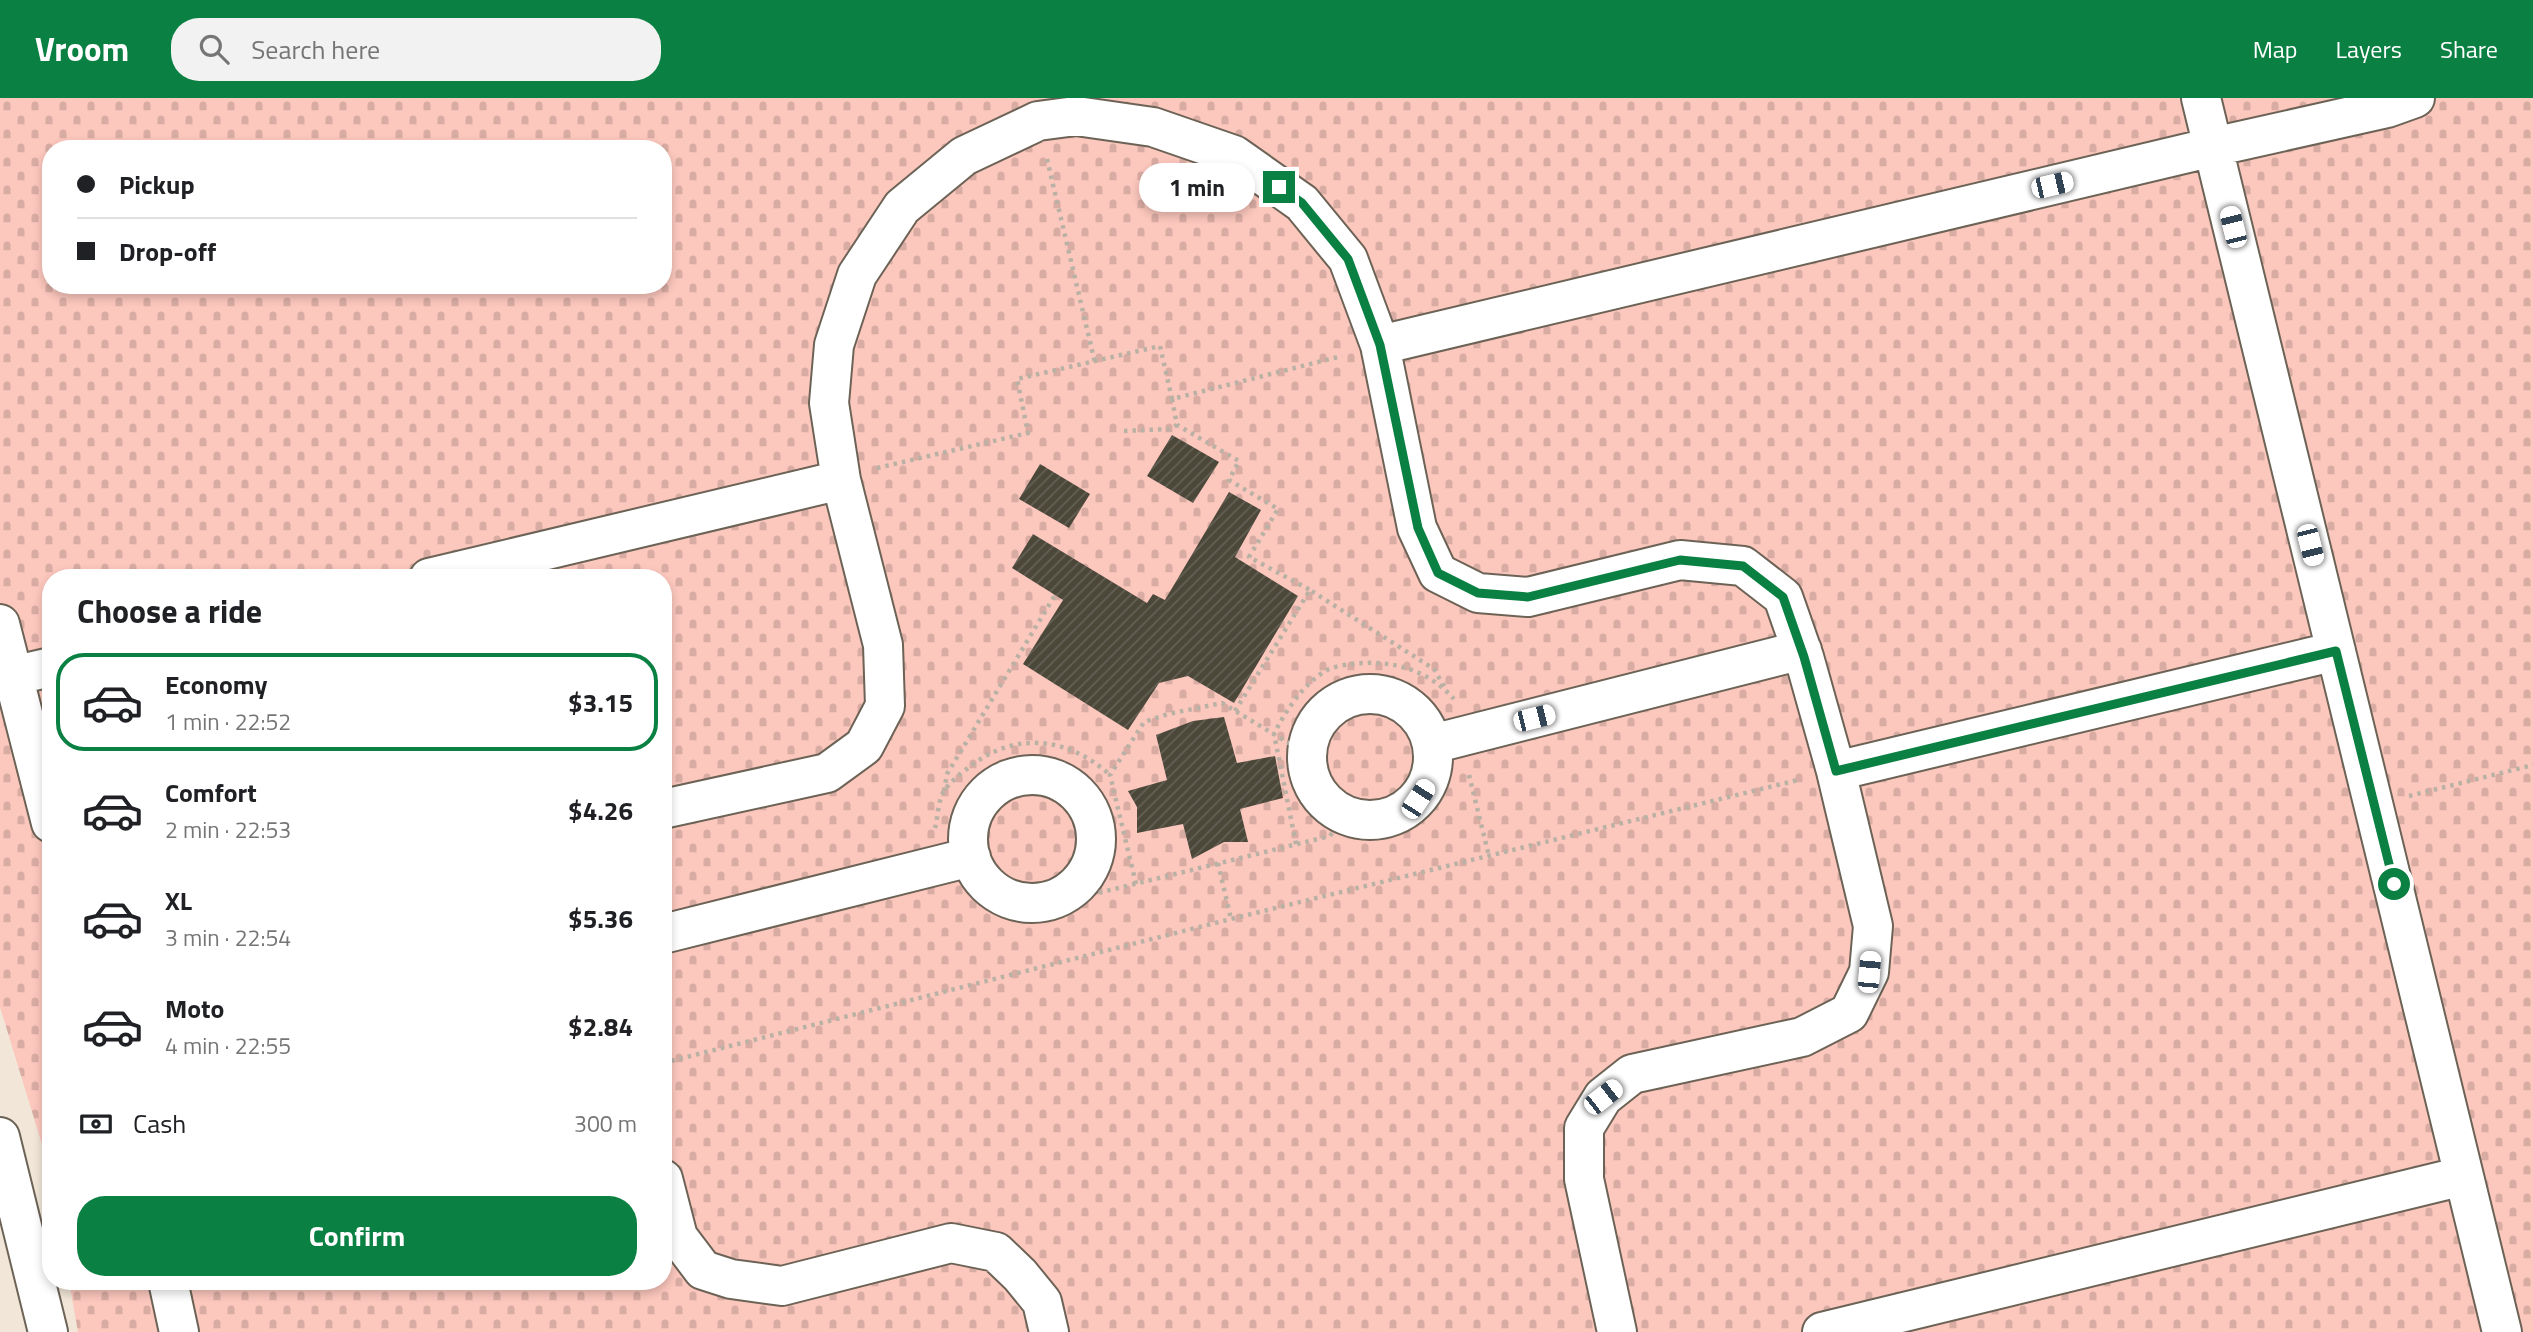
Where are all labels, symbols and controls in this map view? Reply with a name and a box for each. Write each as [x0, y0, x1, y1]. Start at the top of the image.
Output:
search box [171, 18, 661, 81]
text: Vroom [35, 24, 129, 74]
icon: search [195, 30, 233, 68]
text: Search here [251, 30, 380, 69]
text: Map [2253, 31, 2298, 67]
text: Layers [2336, 31, 2402, 67]
text: Share [2440, 31, 2498, 67]
callout: 1 min [1139, 162, 1254, 212]
text: Pickup [119, 165, 195, 204]
text: 1 min [1169, 170, 1225, 205]
car [2030, 170, 2075, 200]
route end [1263, 171, 1295, 203]
car [2218, 204, 2249, 250]
text: Drop-off [119, 232, 216, 271]
car [2295, 522, 2326, 568]
text: Choose a ride [77, 587, 262, 635]
text: Economy [165, 665, 267, 704]
icon: car [81, 671, 144, 734]
text: $3.15 [568, 683, 633, 722]
car [1512, 703, 1557, 733]
text: 1 min · 22:52 [165, 704, 291, 739]
text: Comfort [165, 773, 257, 812]
car [1398, 776, 1439, 822]
icon: car [81, 779, 144, 842]
text: $4.26 [568, 791, 633, 830]
text: 2 min · 22:53 [165, 812, 291, 847]
route start [2378, 868, 2410, 900]
text: XL [165, 881, 192, 920]
icon: car [81, 887, 144, 950]
text: $5.36 [568, 899, 633, 938]
text: 3 min · 22:54 [165, 920, 291, 955]
car [1857, 950, 1882, 994]
text: Moto [165, 989, 224, 1028]
icon: car [81, 995, 144, 1058]
text: $2.84 [568, 1007, 633, 1046]
text: 4 min · 22:55 [165, 1028, 291, 1063]
car [1580, 1076, 1627, 1118]
text: Cash [133, 1104, 186, 1143]
icon: cash [77, 1105, 115, 1143]
text: 300 m [574, 1106, 637, 1141]
button: Confirm [77, 1196, 637, 1276]

